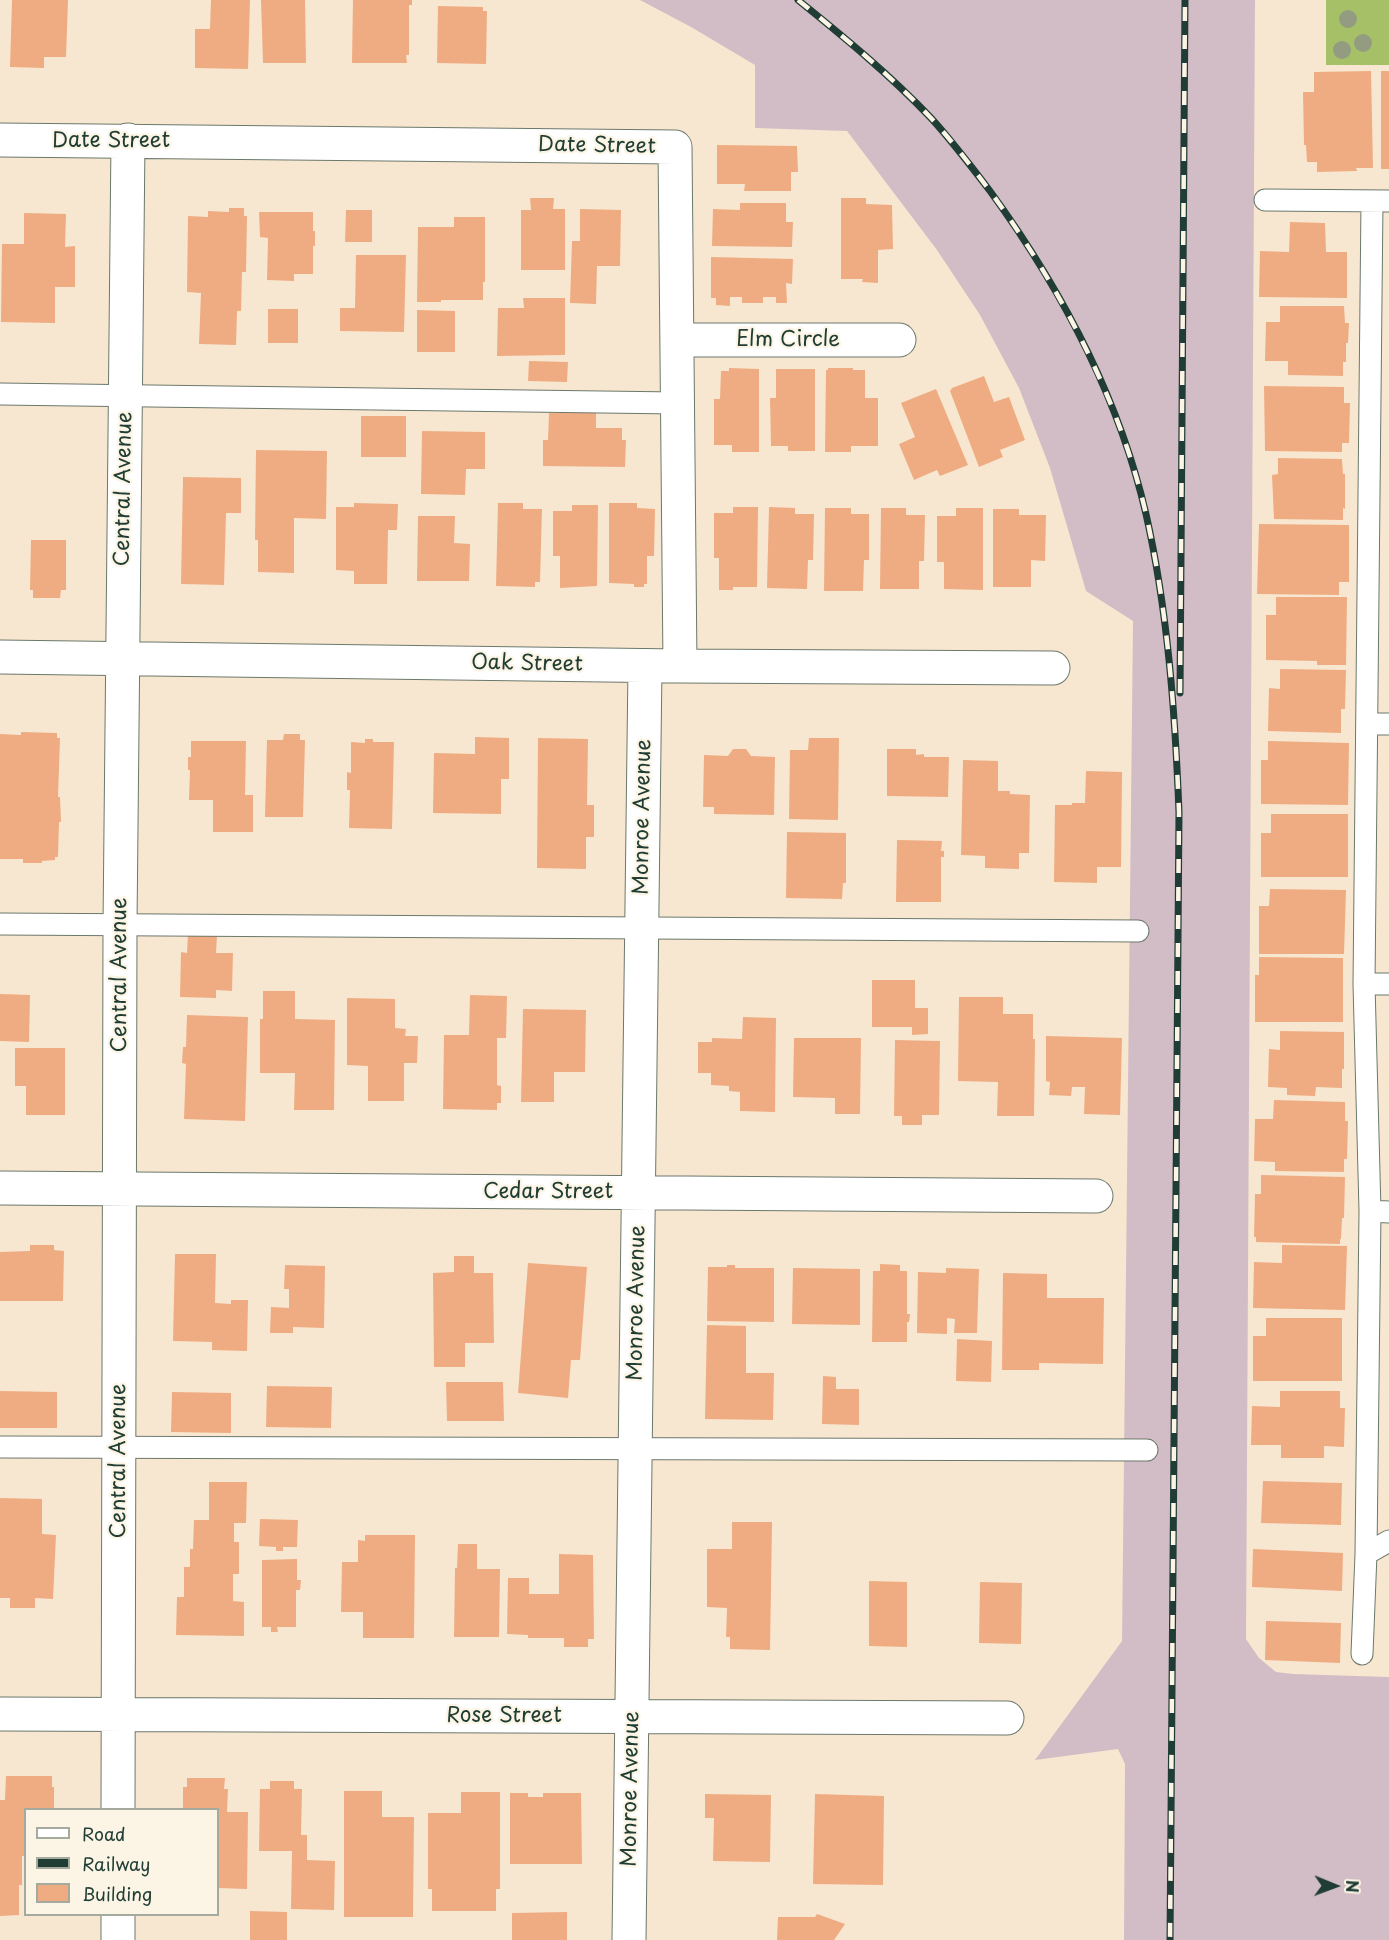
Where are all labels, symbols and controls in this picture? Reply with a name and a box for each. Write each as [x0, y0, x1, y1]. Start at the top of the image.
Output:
street label: Date Street [52, 128, 170, 154]
street label: Date Street [538, 132, 656, 160]
street label: Elm Circle [736, 327, 840, 353]
street label: Central Avenue [110, 411, 138, 567]
street label: Oak Street [471, 650, 583, 678]
street label: Monroe Avenue [629, 739, 657, 895]
street label: Central Avenue [107, 898, 133, 1052]
street label: Cedar Street [483, 1179, 613, 1205]
street label: Monroe Avenue [623, 1225, 651, 1381]
street label: Central Avenue [106, 1384, 132, 1538]
street label: Rose Street [446, 1703, 562, 1729]
street label: Monroe Avenue [617, 1711, 645, 1867]
legend [24, 1808, 219, 1916]
text: Road [82, 1820, 126, 1847]
text: Railway [82, 1850, 150, 1877]
north arrow [1305, 1856, 1365, 1916]
text: Building [82, 1880, 152, 1907]
text: N [1341, 1880, 1365, 1893]

